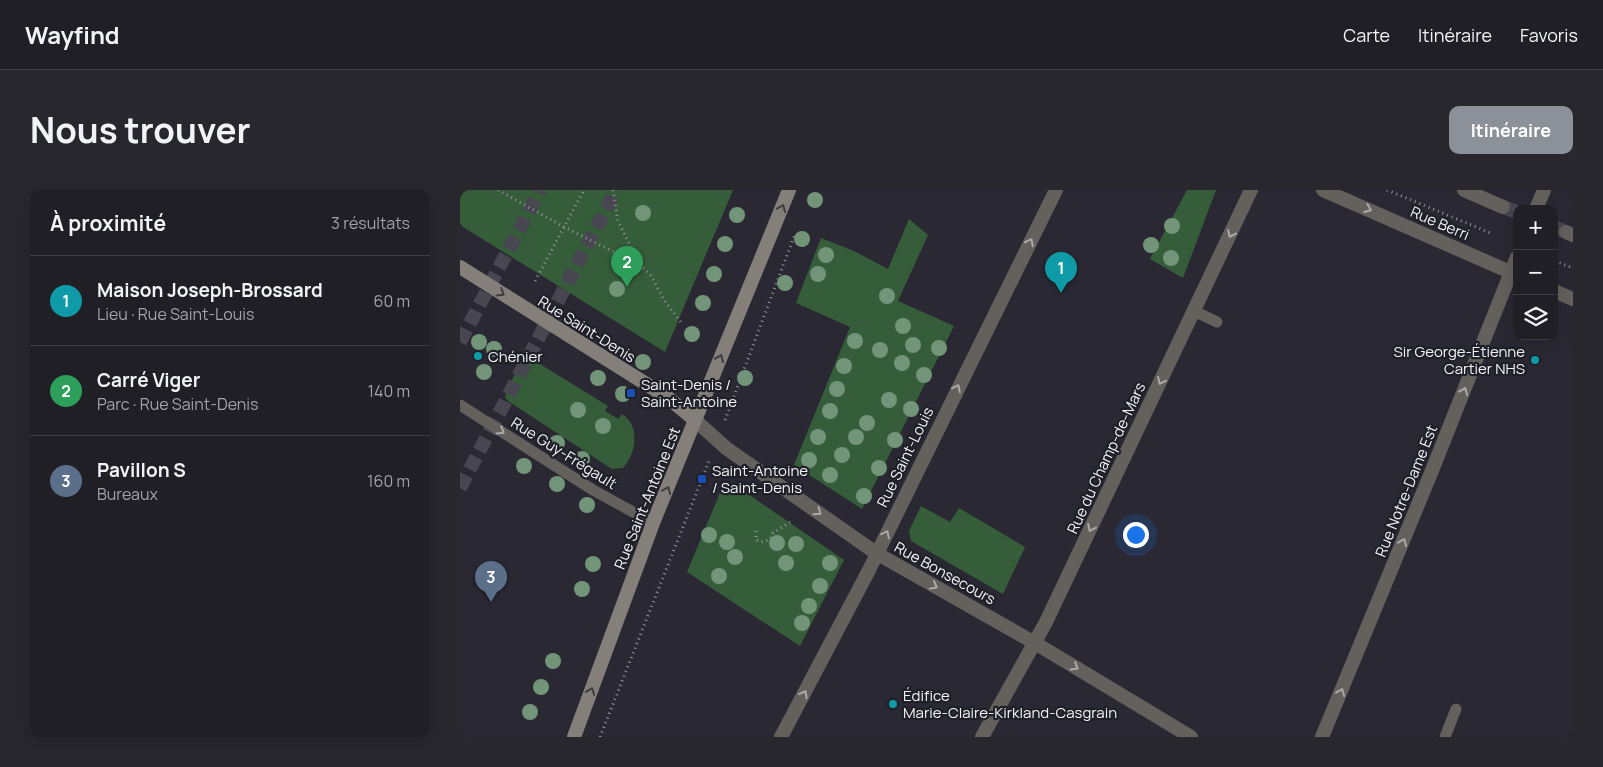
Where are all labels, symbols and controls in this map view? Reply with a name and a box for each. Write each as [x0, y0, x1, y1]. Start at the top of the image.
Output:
text: Wayfind [25, 18, 120, 51]
text: Carte [1343, 23, 1390, 47]
text: Itinéraire [1418, 23, 1492, 47]
text: Favoris [1520, 23, 1578, 47]
text: Nous trouver [30, 106, 251, 154]
button: Itinéraire [1449, 106, 1573, 154]
street label: Rue Berri [1407, 201, 1473, 245]
one-way arrow [1363, 203, 1372, 214]
one-way arrow [775, 204, 786, 213]
map controls [1513, 205, 1558, 340]
button: + [1513, 205, 1558, 250]
text: À proximité [50, 209, 166, 237]
text: 3 résultats [331, 212, 410, 234]
one-way arrow [1226, 229, 1237, 238]
one-way arrow [1024, 239, 1034, 248]
pin: 2 [611, 246, 643, 287]
button: − [1513, 250, 1558, 295]
pin: 1 [1045, 252, 1077, 293]
text: Maison Joseph-Brossard [97, 277, 323, 303]
one-way arrow [496, 287, 505, 296]
text: 1 [62, 290, 70, 312]
text: 60 m [374, 290, 410, 312]
street label: Rue Saint-Denis [534, 291, 640, 367]
button: layers [1513, 295, 1558, 340]
text: Lieu · Rue Saint-Louis [97, 303, 254, 325]
place label: Sir George-Étienne Cartier NHS [1393, 341, 1525, 379]
place label: Chénier [488, 346, 543, 367]
marker: Chénier [472, 350, 484, 362]
one-way arrow [714, 354, 725, 363]
marker: Sir George-Étienne Cartier NHS [1529, 354, 1541, 366]
text: Carré Viger [97, 367, 200, 393]
place label: Saint-Denis / Saint-Antoine [641, 374, 737, 412]
one-way arrow [1157, 376, 1167, 385]
street label: Rue du Champ-de-Mars [1062, 379, 1150, 537]
text: 2 [61, 380, 71, 402]
text: 140 m [368, 380, 410, 402]
one-way arrow [951, 384, 961, 393]
marker: Saint-Denis / Saint-Antoine [625, 387, 637, 399]
one-way arrow [1458, 387, 1468, 396]
text: Parc · Rue Saint-Denis [97, 393, 258, 415]
street label: Rue Saint-Louis [872, 403, 938, 511]
street label: Rue Guy-Frégault [507, 412, 621, 494]
street label: Rue Notre-Dame Est [1370, 422, 1442, 560]
street label: Rue Saint-Antoine Est [609, 424, 685, 572]
one-way arrow [496, 425, 505, 435]
text: Pavillon S [97, 457, 186, 483]
place label: Saint-Antoine / Saint-Denis [712, 460, 808, 498]
text: 3 [61, 470, 71, 492]
text: 160 m [367, 470, 410, 492]
marker: Saint-Antoine / Saint-Denis [696, 473, 708, 485]
text: Bureaux [97, 483, 158, 505]
one-way arrow [660, 486, 671, 495]
one-way arrow [812, 506, 822, 515]
one-way arrow [1087, 522, 1097, 531]
your location [1123, 522, 1149, 548]
one-way arrow [880, 530, 890, 539]
street label: Rue Bonsecours [891, 537, 999, 610]
one-way arrow [1396, 538, 1407, 547]
pin: 3 [475, 561, 507, 602]
one-way arrow [928, 579, 937, 589]
one-way arrow [1069, 660, 1078, 670]
place label: Édifice Marie-Claire-Kirkland-Casgrain [903, 685, 1117, 723]
one-way arrow [585, 687, 595, 696]
one-way arrow [1334, 688, 1345, 697]
one-way arrow [798, 690, 808, 699]
marker: Édifice Marie-Claire-Kirkland-Casgrain [887, 698, 899, 710]

